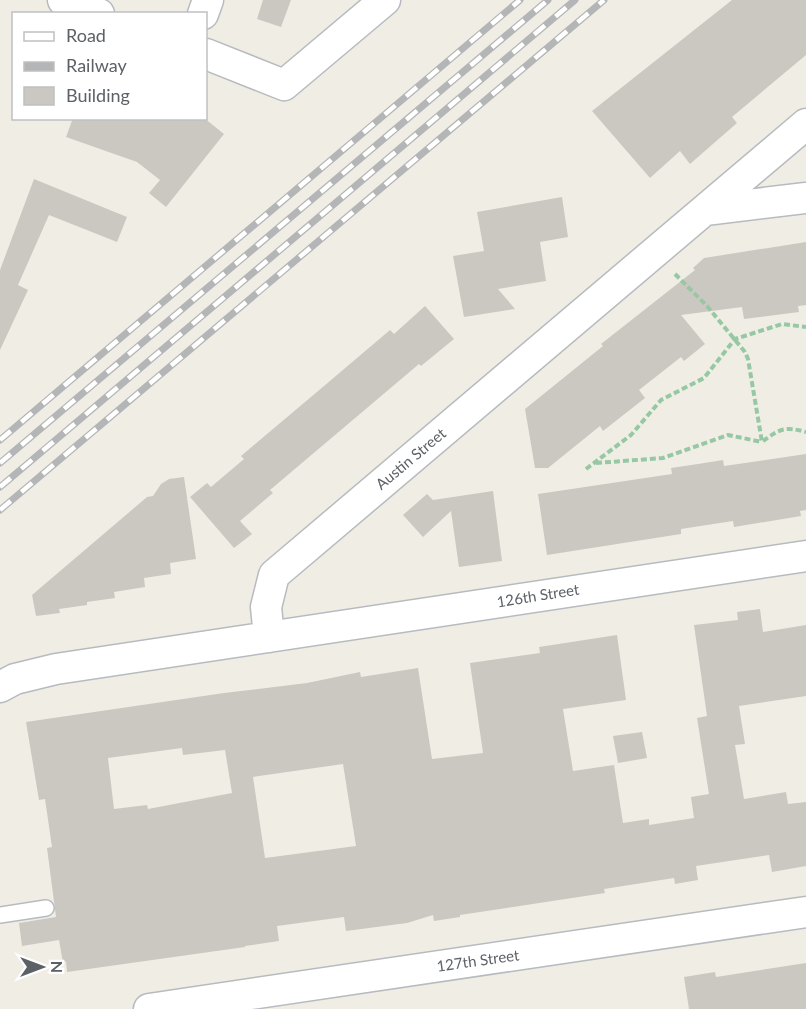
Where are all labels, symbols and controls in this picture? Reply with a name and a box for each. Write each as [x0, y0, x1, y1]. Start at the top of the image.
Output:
legend [12, 12, 207, 120]
text: Road [66, 24, 106, 46]
text: Railway [66, 54, 127, 76]
text: Building [66, 84, 130, 106]
street label: Austin Street [372, 423, 449, 493]
street label: 126th Street [495, 580, 581, 610]
north arrow [12, 937, 72, 997]
street label: 127th Street [435, 945, 521, 975]
text: N [48, 961, 67, 973]

